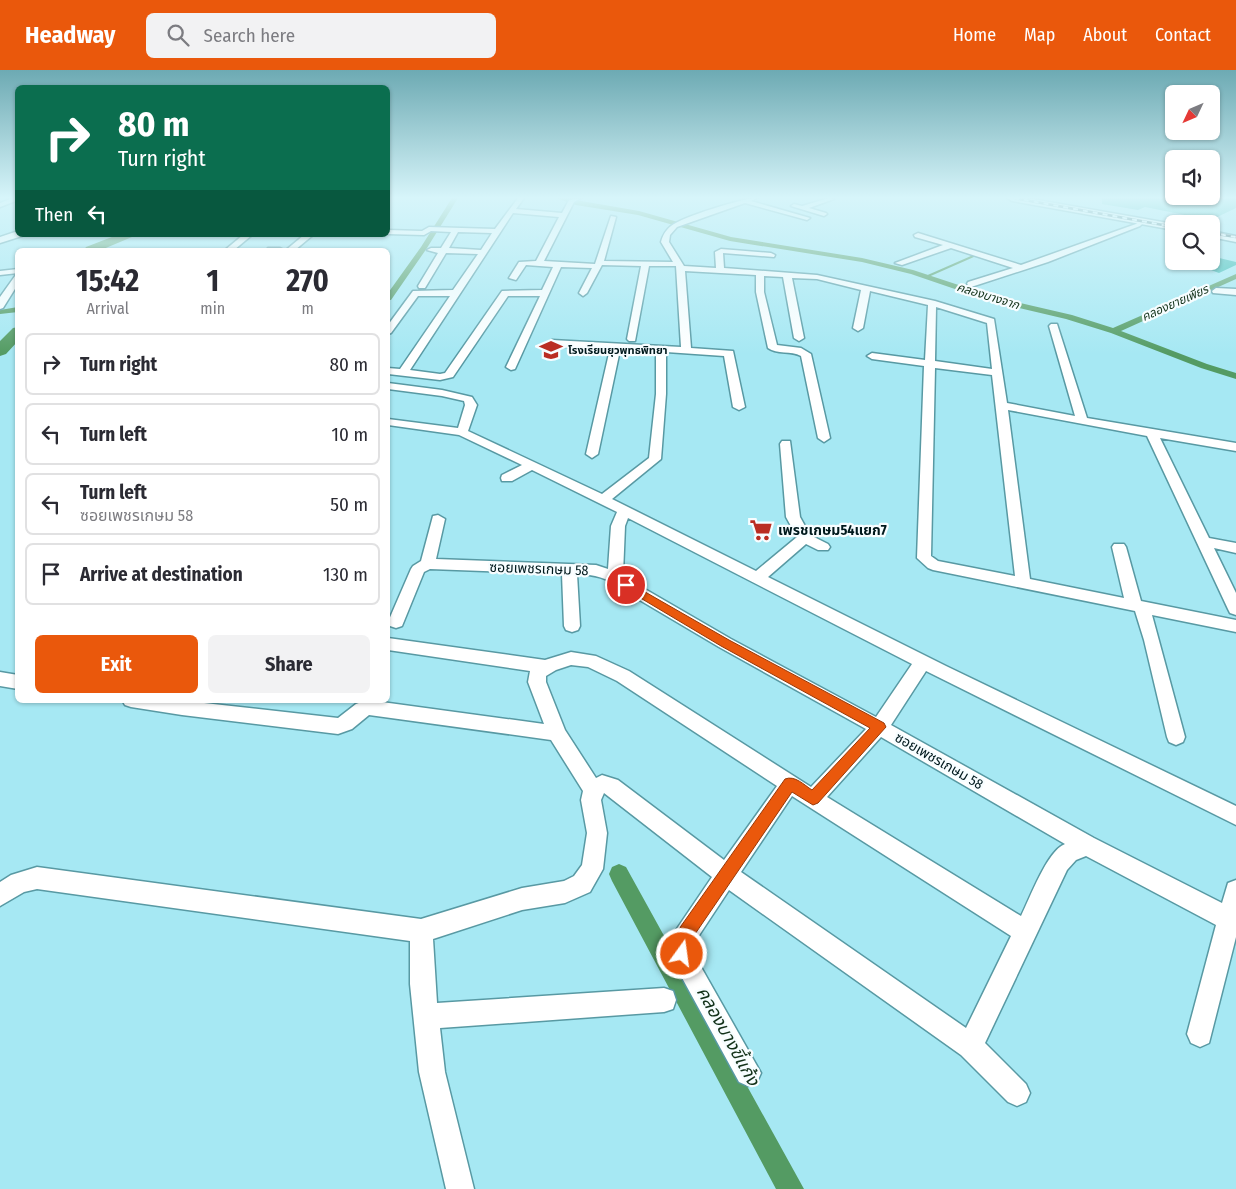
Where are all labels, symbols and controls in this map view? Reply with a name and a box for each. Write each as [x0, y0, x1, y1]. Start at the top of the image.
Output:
search box [146, 13, 496, 58]
text: Headway [25, 21, 116, 49]
icon: search [164, 21, 192, 49]
text: Search here [204, 24, 295, 47]
text: Home [953, 24, 996, 46]
text: Map [1024, 24, 1055, 46]
text: About [1083, 24, 1127, 46]
text: Contact [1155, 24, 1211, 46]
north arrow [1165, 85, 1220, 140]
map controls [1165, 85, 1220, 270]
text: 80 m [118, 103, 190, 145]
icon: right [35, 105, 100, 170]
text: Turn right [118, 145, 206, 172]
button: sound [1165, 150, 1220, 205]
icon: left [83, 200, 111, 228]
text: Then [35, 203, 73, 226]
button: search [1165, 215, 1220, 270]
text: 15:42 [76, 263, 139, 299]
text: 1 [206, 263, 219, 299]
text: 270 [286, 263, 329, 299]
water label: คลองบางจาก [955, 280, 1022, 312]
water label: คลองยายเพียร [1140, 282, 1211, 324]
text: Arrival [86, 299, 129, 318]
text: min [200, 299, 225, 318]
text: m [301, 299, 314, 318]
school or university icon: โรงเรียนยุวพุทธพิทยา [538, 337, 564, 363]
place label: โรงเรียนยุวพุทธพิทยา [568, 344, 668, 357]
icon: right [37, 350, 65, 378]
text: Turn right [80, 353, 157, 376]
text: 80 m [330, 353, 368, 376]
icon: left [37, 420, 65, 448]
text: Turn left [80, 423, 147, 446]
text: 10 m [332, 423, 368, 446]
text: Turn left [80, 481, 147, 504]
icon: left [37, 490, 65, 518]
text: 50 m [330, 493, 368, 516]
text: ซอยเพชรเกษม 58 [80, 506, 193, 525]
supermarket icon: เพรชเกษม54แยก7 [748, 517, 774, 543]
place label: เพรชเกษม54แยก7 [778, 522, 887, 539]
street label: ซอยเพชรเกษม 58 [489, 559, 589, 579]
icon: arrive [37, 560, 65, 588]
text: Arrive at destination [80, 563, 243, 586]
text: 130 m [323, 563, 368, 586]
pin [605, 564, 647, 606]
icon: arrive [612, 571, 640, 599]
button: Exit [35, 635, 198, 693]
button: Share [208, 635, 370, 693]
street label: ซอยเพชรเกษม 58 [892, 729, 986, 793]
position arrow [655, 927, 707, 979]
water label: คลองบางขี้แก้ง [692, 982, 767, 1090]

